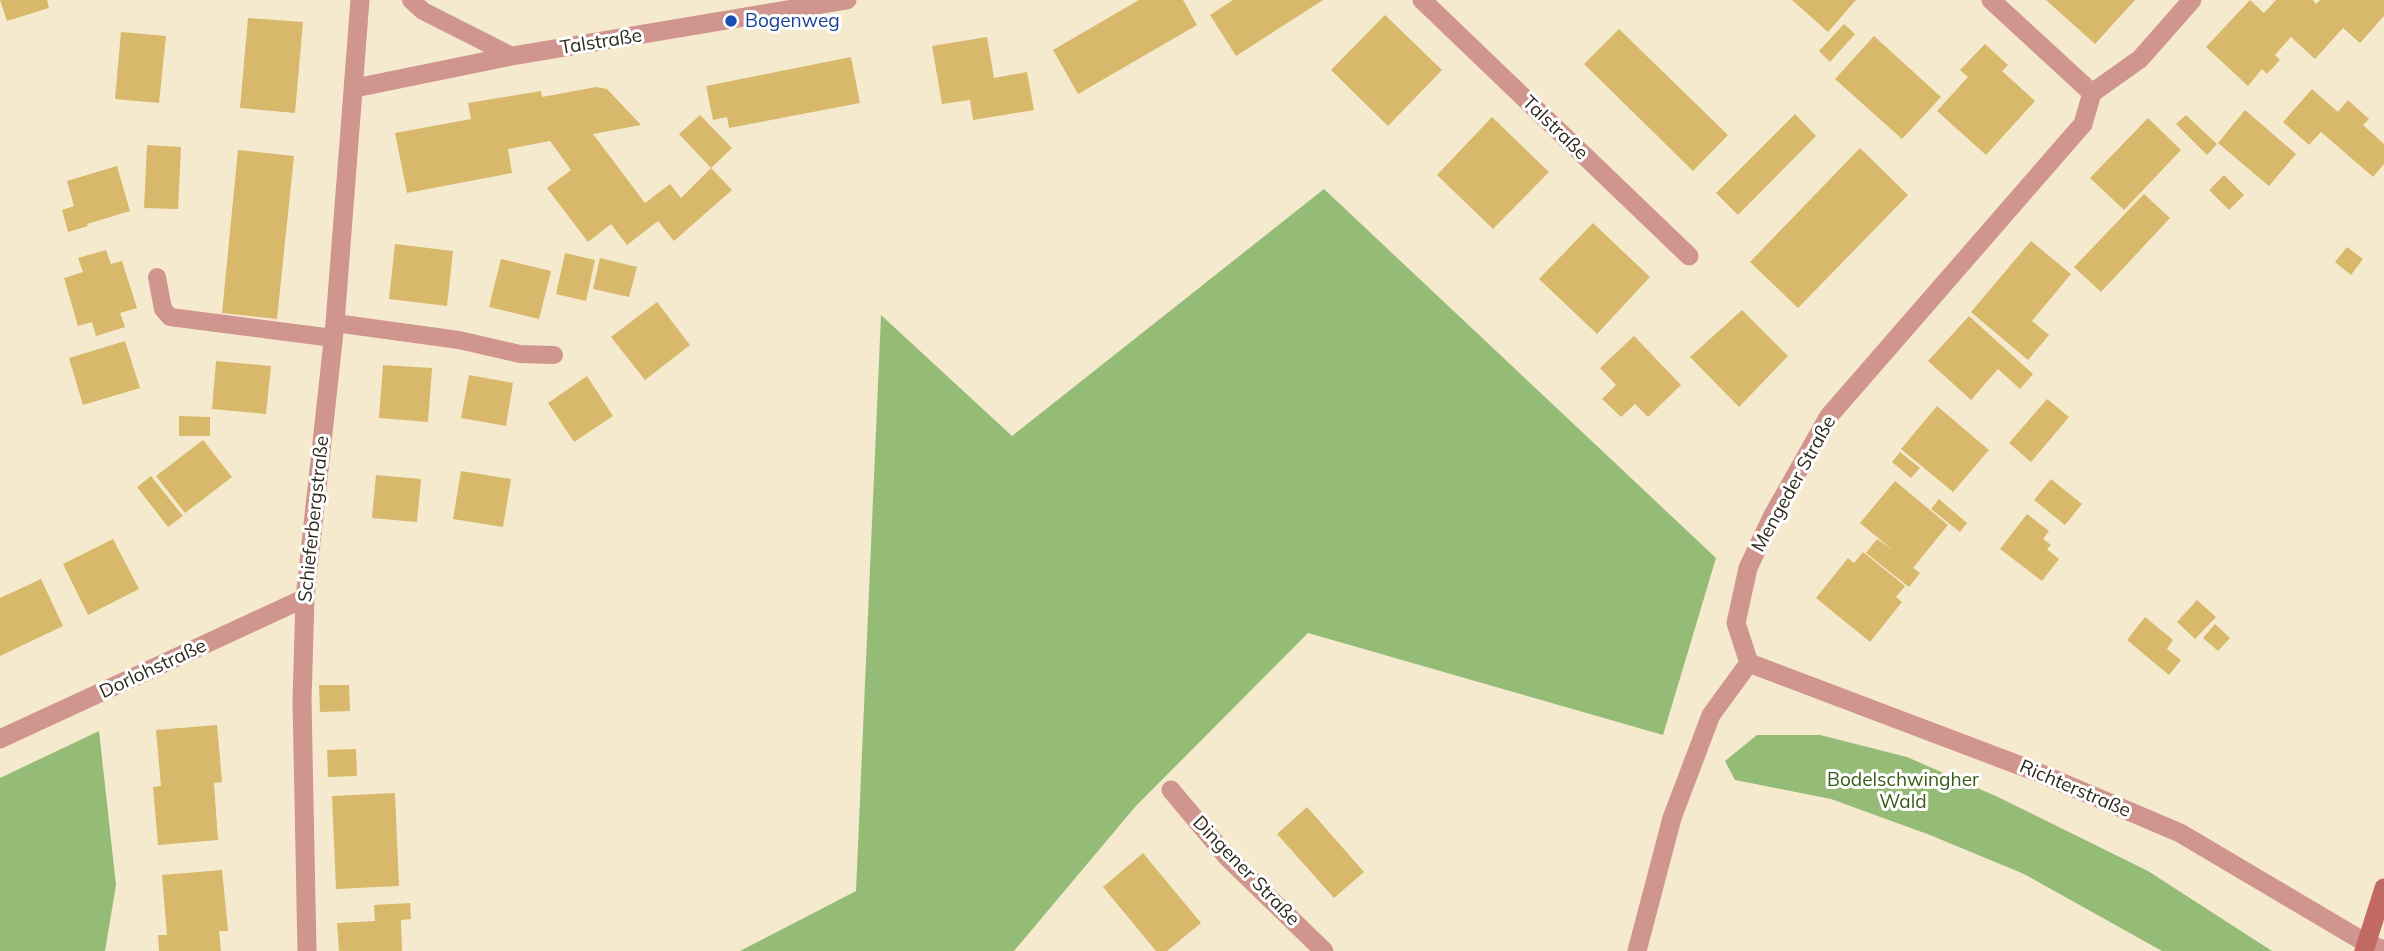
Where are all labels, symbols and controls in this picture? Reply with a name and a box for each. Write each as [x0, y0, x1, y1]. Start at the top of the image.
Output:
place label: Bogenweg [745, 10, 840, 32]
marker: Bogenweg [723, 13, 739, 29]
street label: Talstraße [558, 24, 644, 60]
street label: Talstraße [1517, 91, 1593, 165]
street label: Mengeder Straße [1747, 412, 1841, 556]
street label: Schieferbergstraße [294, 435, 334, 603]
street label: Dorlohstraße [96, 634, 210, 704]
street label: Richterstraße [2016, 755, 2134, 823]
park label: Bodelschwingher Wald [1827, 769, 1979, 813]
street label: Dingener Straße [1188, 811, 1304, 931]

